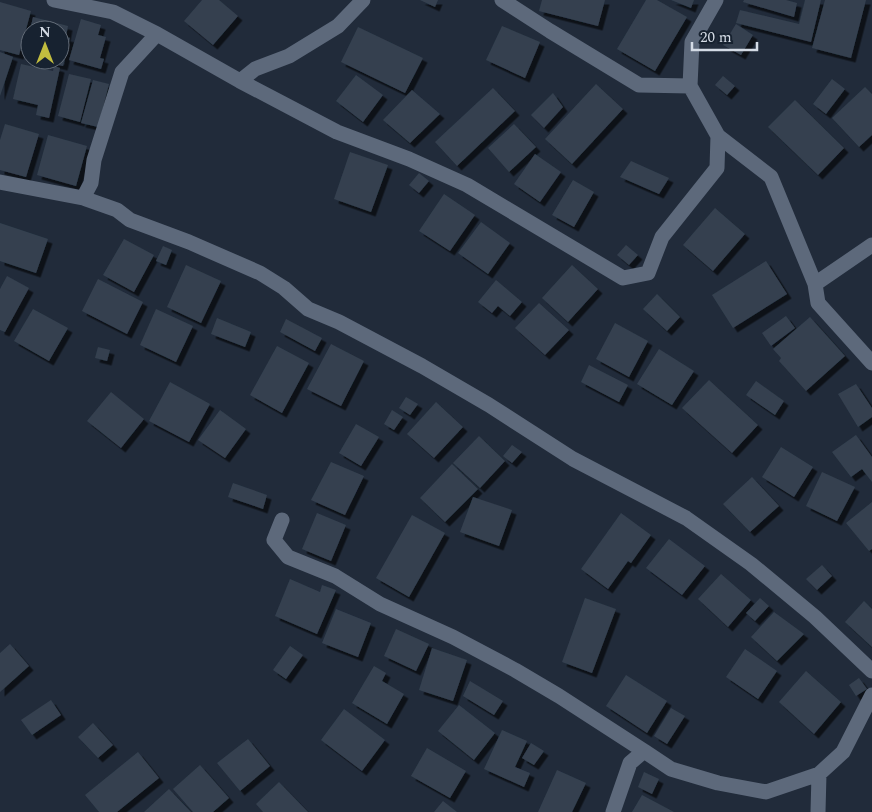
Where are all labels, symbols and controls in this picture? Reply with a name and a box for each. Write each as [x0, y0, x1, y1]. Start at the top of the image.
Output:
north arrow [20, 20, 70, 70]
scale bar [692, 20, 757, 52]
text: N [39, 22, 51, 43]
text: 20 m [700, 26, 732, 49]

